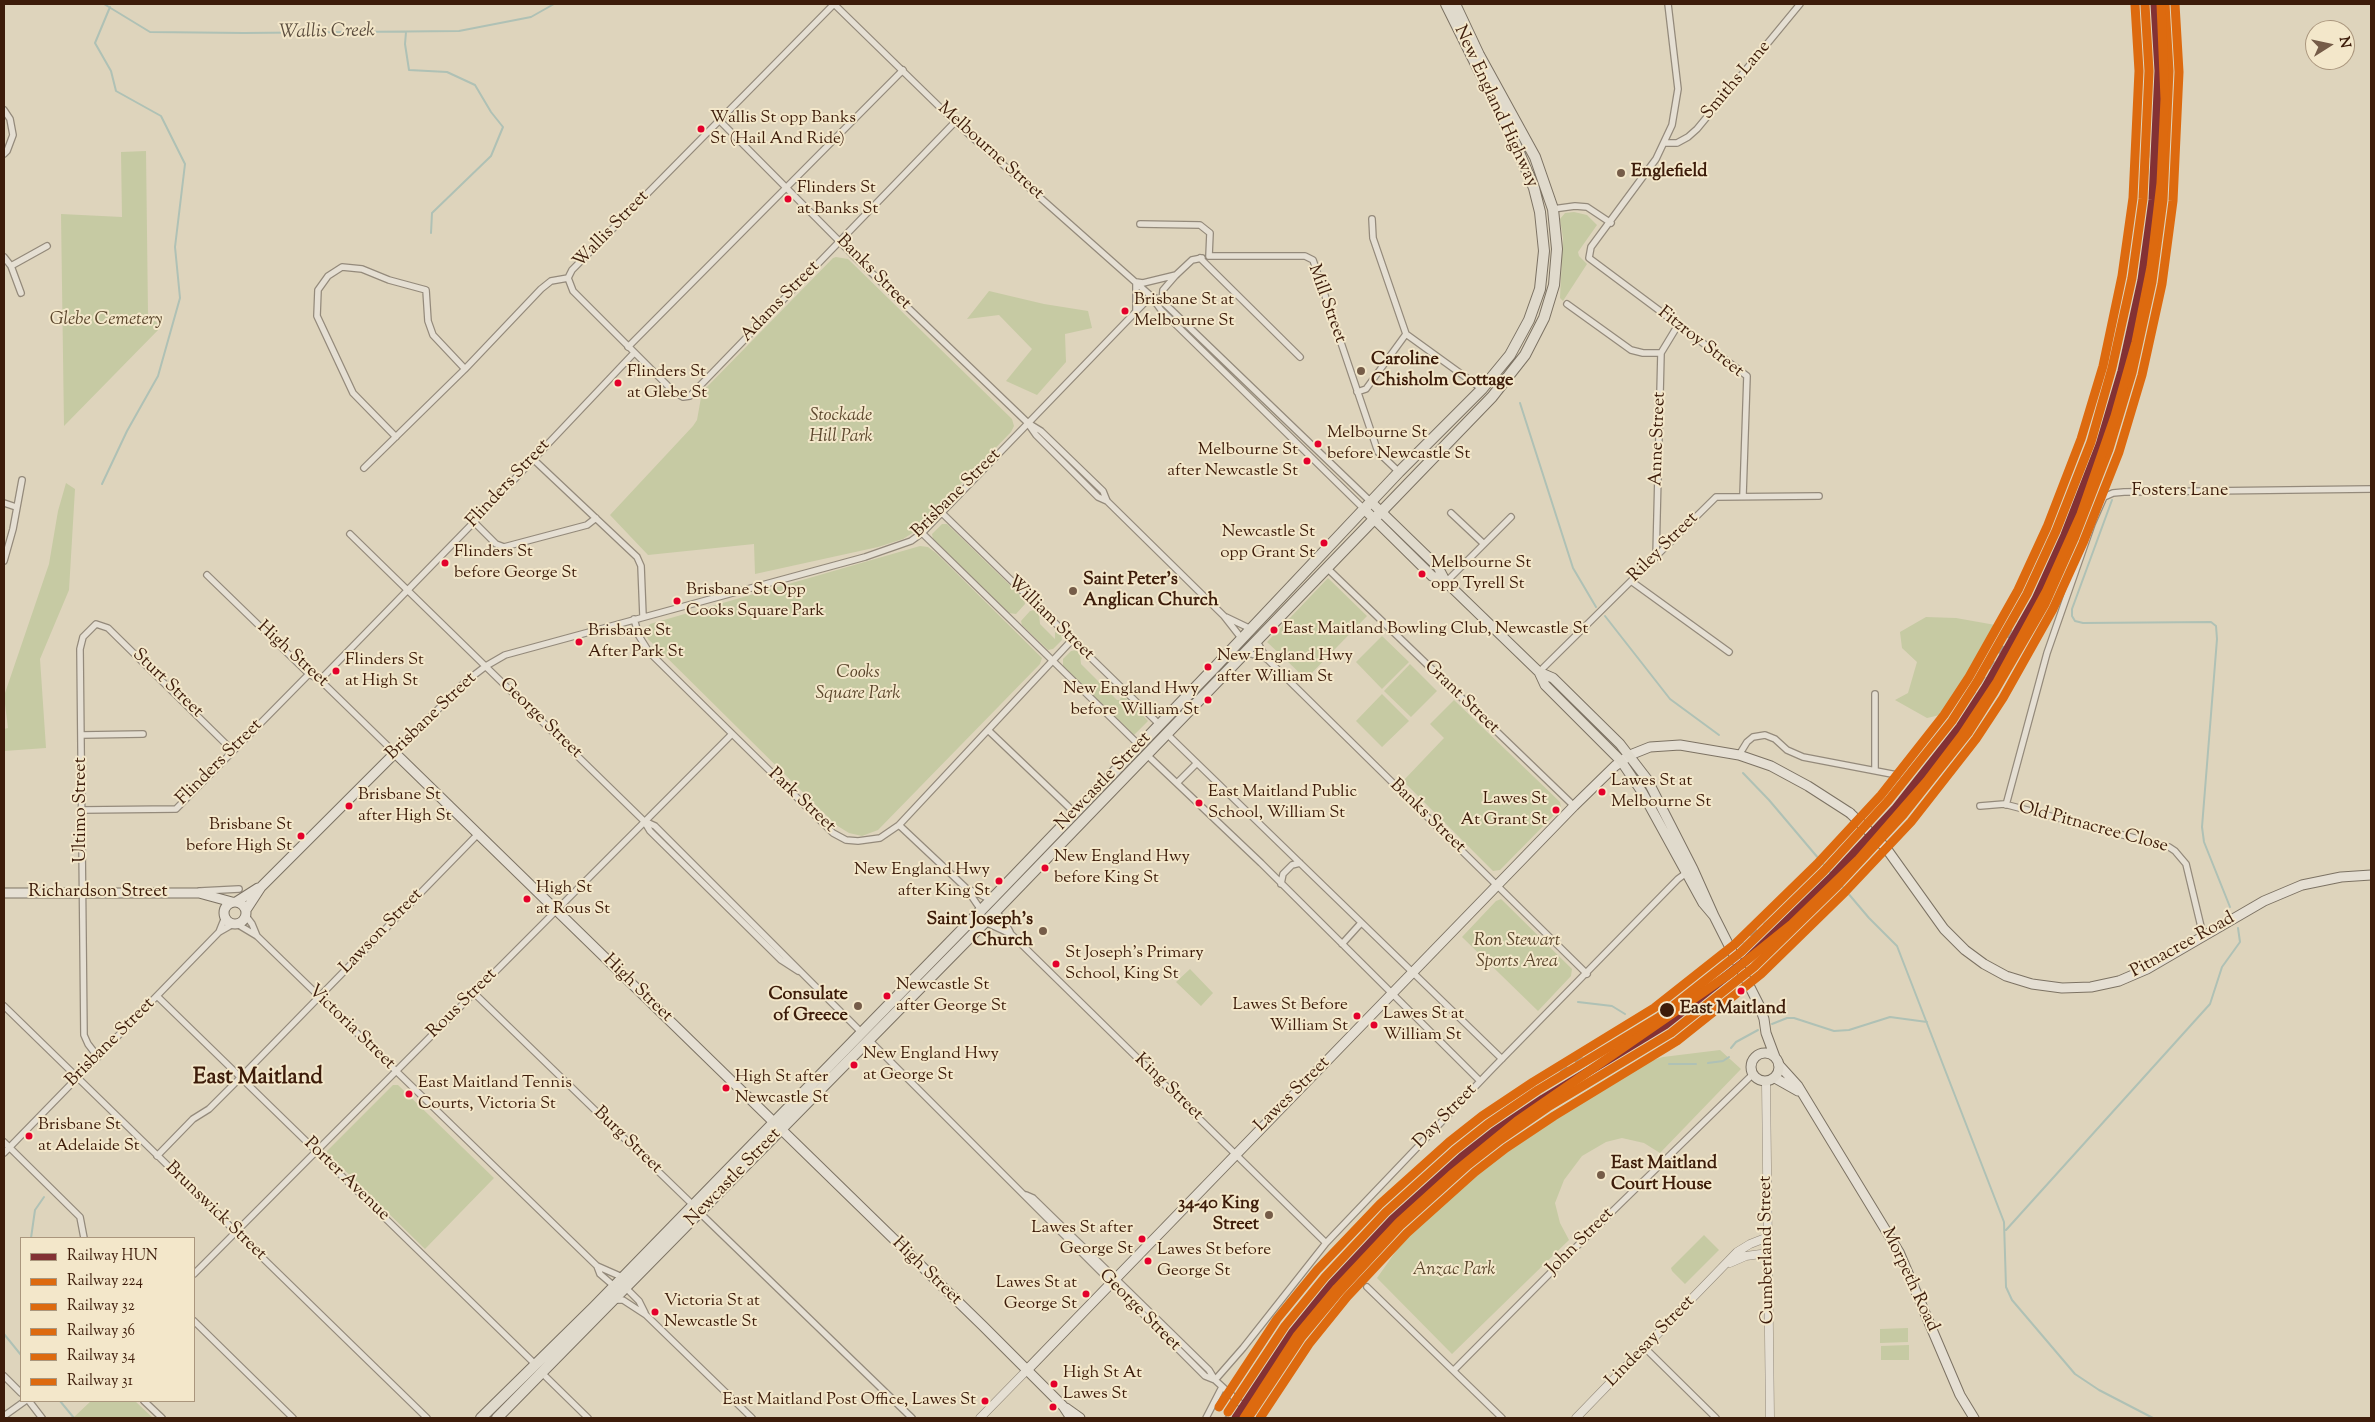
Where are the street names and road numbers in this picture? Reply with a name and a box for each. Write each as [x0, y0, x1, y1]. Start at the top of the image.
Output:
street label: New England Highway [1448, 23, 1542, 191]
street label: Smiths Lane [1698, 37, 1776, 125]
street label: Melbourne Street [932, 99, 1048, 205]
street label: Wallis Street [570, 187, 654, 273]
street label: Banks Street [831, 231, 915, 315]
street label: Adams Street [737, 257, 825, 347]
street label: Mill Street [1302, 262, 1350, 346]
street label: Fitzroy Street [1653, 303, 1747, 383]
street label: Anne Street [1647, 391, 1671, 487]
street label: Flinders Street [463, 435, 555, 533]
street label: Brisbane Street [908, 445, 1006, 543]
street label: Fosters Lane [2132, 481, 2228, 503]
street label: Riley Street [1624, 508, 1704, 588]
street label: William Street [1002, 572, 1098, 666]
street label: High Street [252, 617, 332, 693]
street label: Sturt Street [127, 645, 207, 723]
street label: Grant Street [1419, 657, 1503, 739]
street label: Brisbane Street [382, 668, 482, 766]
street label: George Street [494, 674, 586, 764]
street label: Flinders Street [172, 715, 268, 811]
street label: Newcastle Street [1052, 728, 1156, 836]
street label: Ultimo Street [71, 757, 93, 863]
street label: Park Street [763, 764, 839, 838]
street label: Banks Street [1384, 775, 1470, 859]
street label: Old Pitnacree Close [2016, 798, 2170, 858]
street label: Richardson Street [28, 882, 168, 904]
street label: Lawson Street [336, 885, 428, 979]
street label: Pitnacree Road [2127, 909, 2239, 983]
street label: High Street [598, 950, 676, 1028]
street label: Rous Street [424, 965, 502, 1043]
street label: Victoria Street [303, 981, 399, 1075]
street label: Brisbane Street [62, 994, 160, 1092]
street label: King Street [1129, 1050, 1207, 1126]
street label: Lawes Street [1251, 1053, 1335, 1137]
street label: Day Street [1410, 1080, 1482, 1154]
street label: Burg Street [588, 1103, 666, 1179]
street label: Newcastle Street [682, 1124, 786, 1232]
street label: Porter Avenue [298, 1134, 394, 1226]
street label: Brunswick Street [160, 1158, 270, 1266]
street label: Cumberland Street [1756, 1176, 1780, 1324]
street label: John Street [1543, 1204, 1619, 1280]
street label: Morpeth Road [1876, 1225, 1942, 1335]
street label: High Street [887, 1233, 965, 1311]
street label: George Street [1093, 1265, 1185, 1357]
street label: Lindesay Street [1602, 1292, 1700, 1392]

